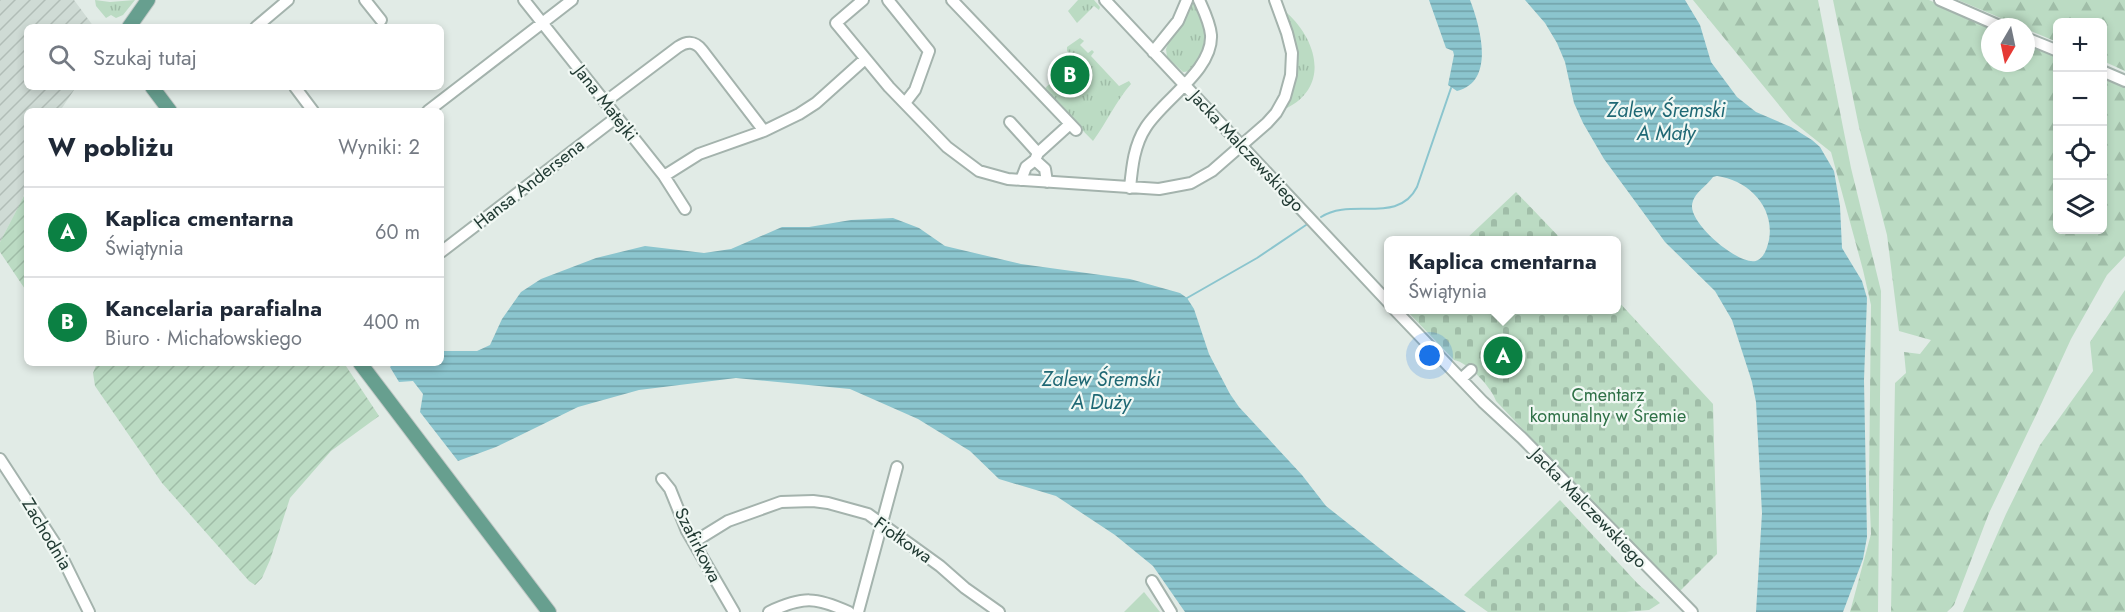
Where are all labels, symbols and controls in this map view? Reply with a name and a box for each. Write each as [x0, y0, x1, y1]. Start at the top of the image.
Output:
north arrow [1981, 18, 2035, 72]
map controls [2053, 18, 2107, 234]
button: + [2053, 18, 2107, 72]
search box [24, 24, 444, 90]
icon: search [45, 41, 78, 74]
text: Szukaj tutaj [93, 41, 197, 73]
pin: B [1050, 52, 1090, 98]
street label: Jana Matejki [567, 58, 644, 147]
button: − [2053, 72, 2107, 126]
street label: Jacka Malczewskiego [1182, 83, 1310, 218]
water label: Zalew Śremski A Mały [1606, 96, 1726, 148]
button: locate [2053, 126, 2107, 180]
text: W pobliżu [48, 128, 174, 166]
text: Wyniki: 2 [338, 133, 420, 162]
street label: Hansa Andersena [468, 133, 590, 235]
button: layers [2053, 180, 2107, 234]
text: Kaplica cmentarna [105, 202, 294, 234]
text: A [60, 218, 75, 247]
text: 60 m [375, 218, 420, 247]
text: Świątynia [105, 234, 183, 263]
popup [1384, 236, 1621, 314]
text: Kaplica cmentarna [1408, 245, 1597, 277]
text: Świątynia [1408, 277, 1487, 306]
text: Kancelaria parafialna [105, 292, 322, 324]
text: B [61, 308, 74, 337]
text: 400 m [363, 308, 420, 337]
text: Biuro · Michałowskiego [105, 324, 302, 353]
pin: A [1484, 334, 1522, 378]
your location [1415, 341, 1444, 370]
water label: Zalew Śremski A Duży [1041, 365, 1161, 417]
park label: Cmentarz komunalny w Śremie [1530, 382, 1686, 429]
street label: Jacka Malczewskiego [1523, 441, 1653, 574]
street label: Zachodnia [15, 493, 79, 575]
street label: Szafirkowa [668, 503, 728, 587]
street label: Fiołkowa [869, 510, 937, 570]

